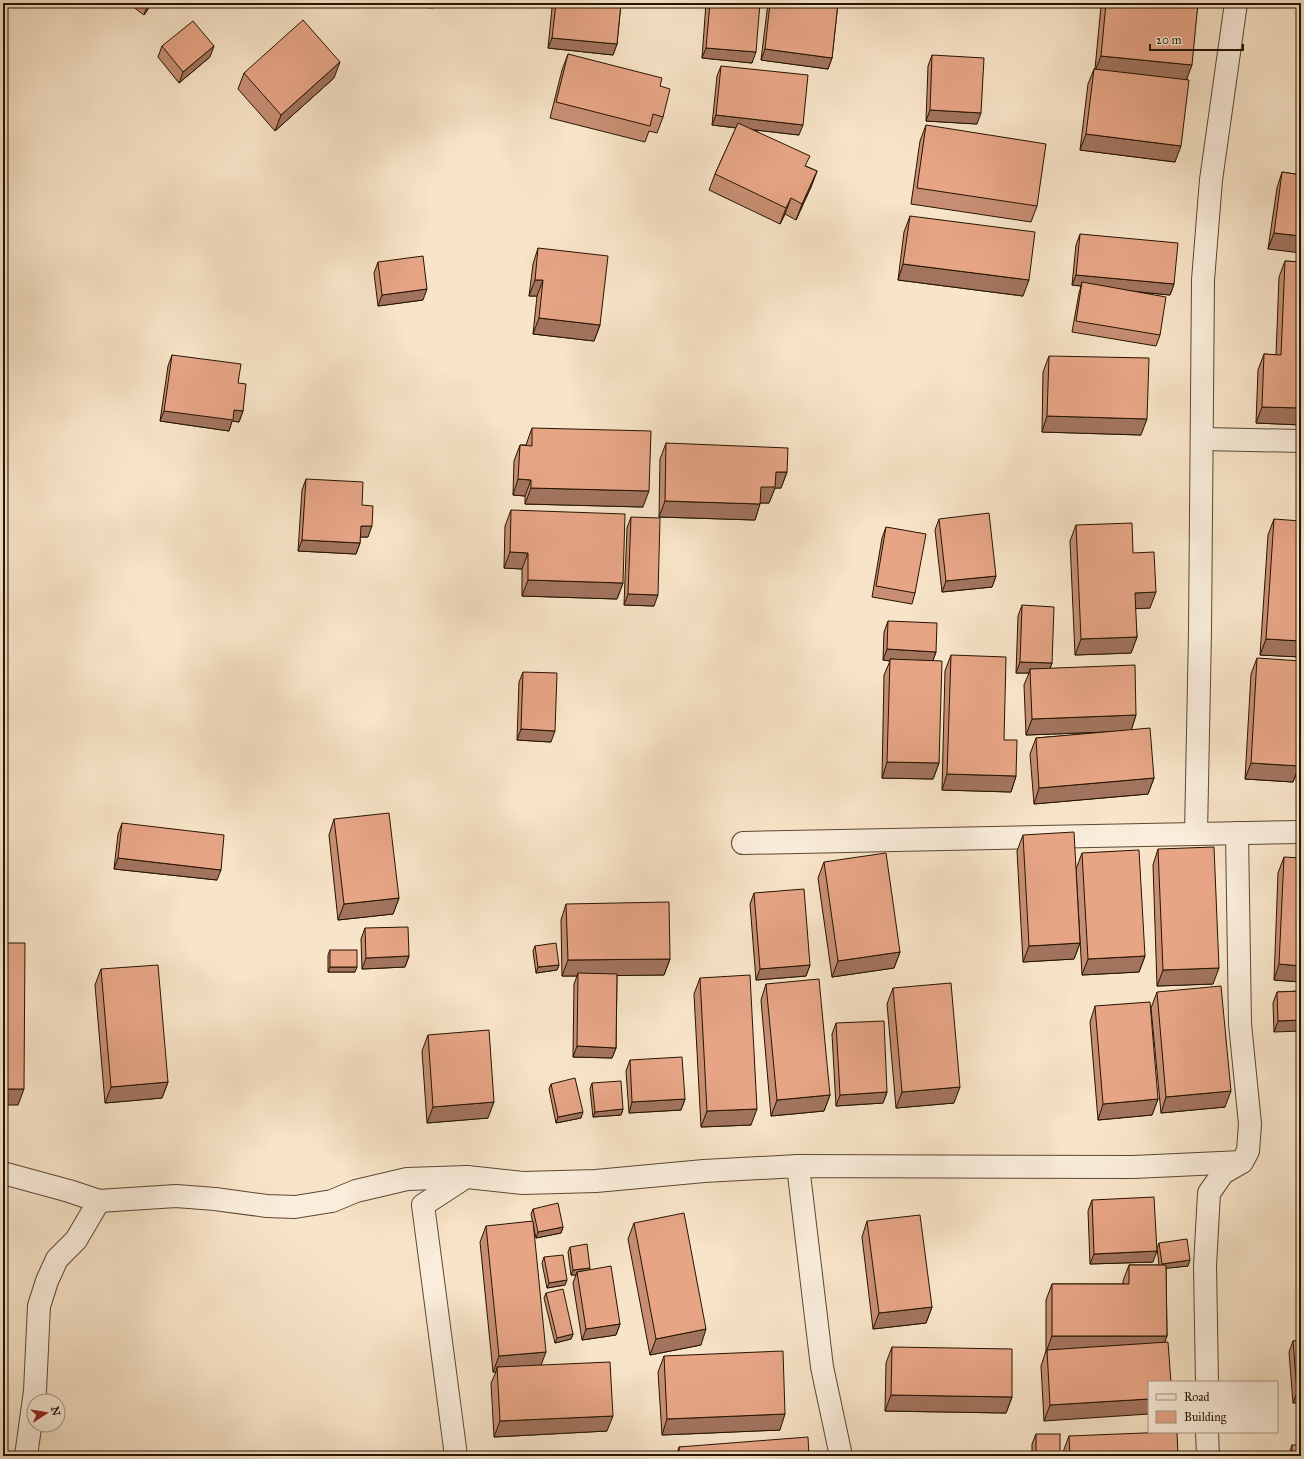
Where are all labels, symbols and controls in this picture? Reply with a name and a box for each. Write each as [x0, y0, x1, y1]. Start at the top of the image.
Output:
scale bar [1150, 26, 1243, 52]
text: 20 m [1156, 33, 1182, 47]
legend [1148, 1381, 1278, 1433]
text: Road [1184, 1390, 1210, 1404]
north arrow [26, 1393, 66, 1433]
text: N [48, 1405, 63, 1418]
text: Building [1184, 1410, 1227, 1425]

